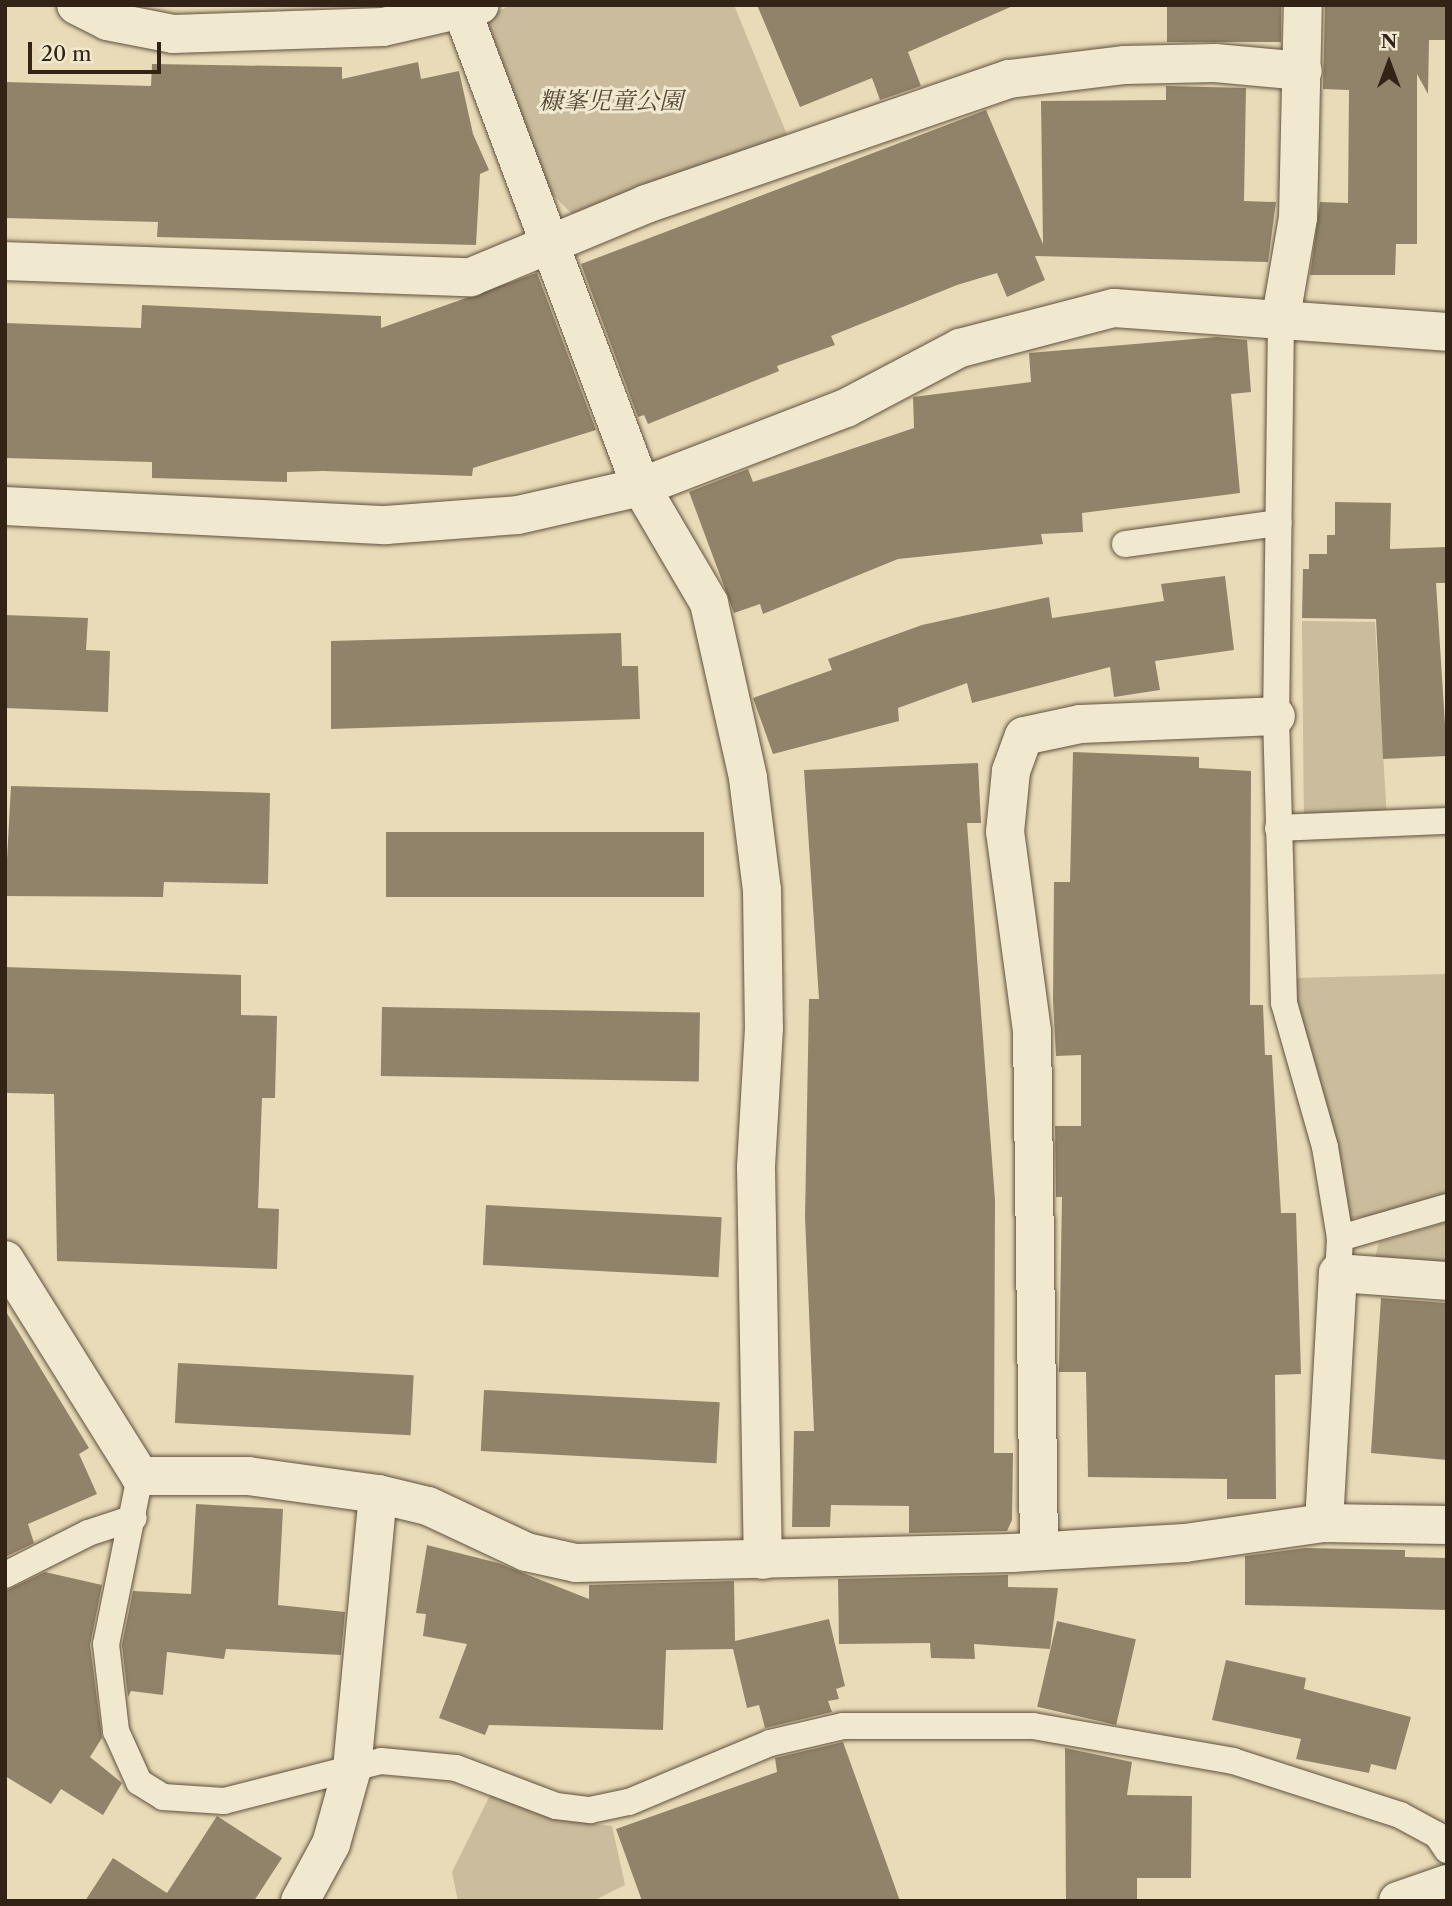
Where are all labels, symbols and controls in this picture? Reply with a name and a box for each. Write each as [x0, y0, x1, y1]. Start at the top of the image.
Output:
scale bar [32, 28, 164, 72]
north arrow [1354, 28, 1424, 98]
text: N [1381, 30, 1397, 53]
text: 20 m [41, 41, 92, 66]
park label: 糠峯児童公園 [539, 87, 683, 115]

